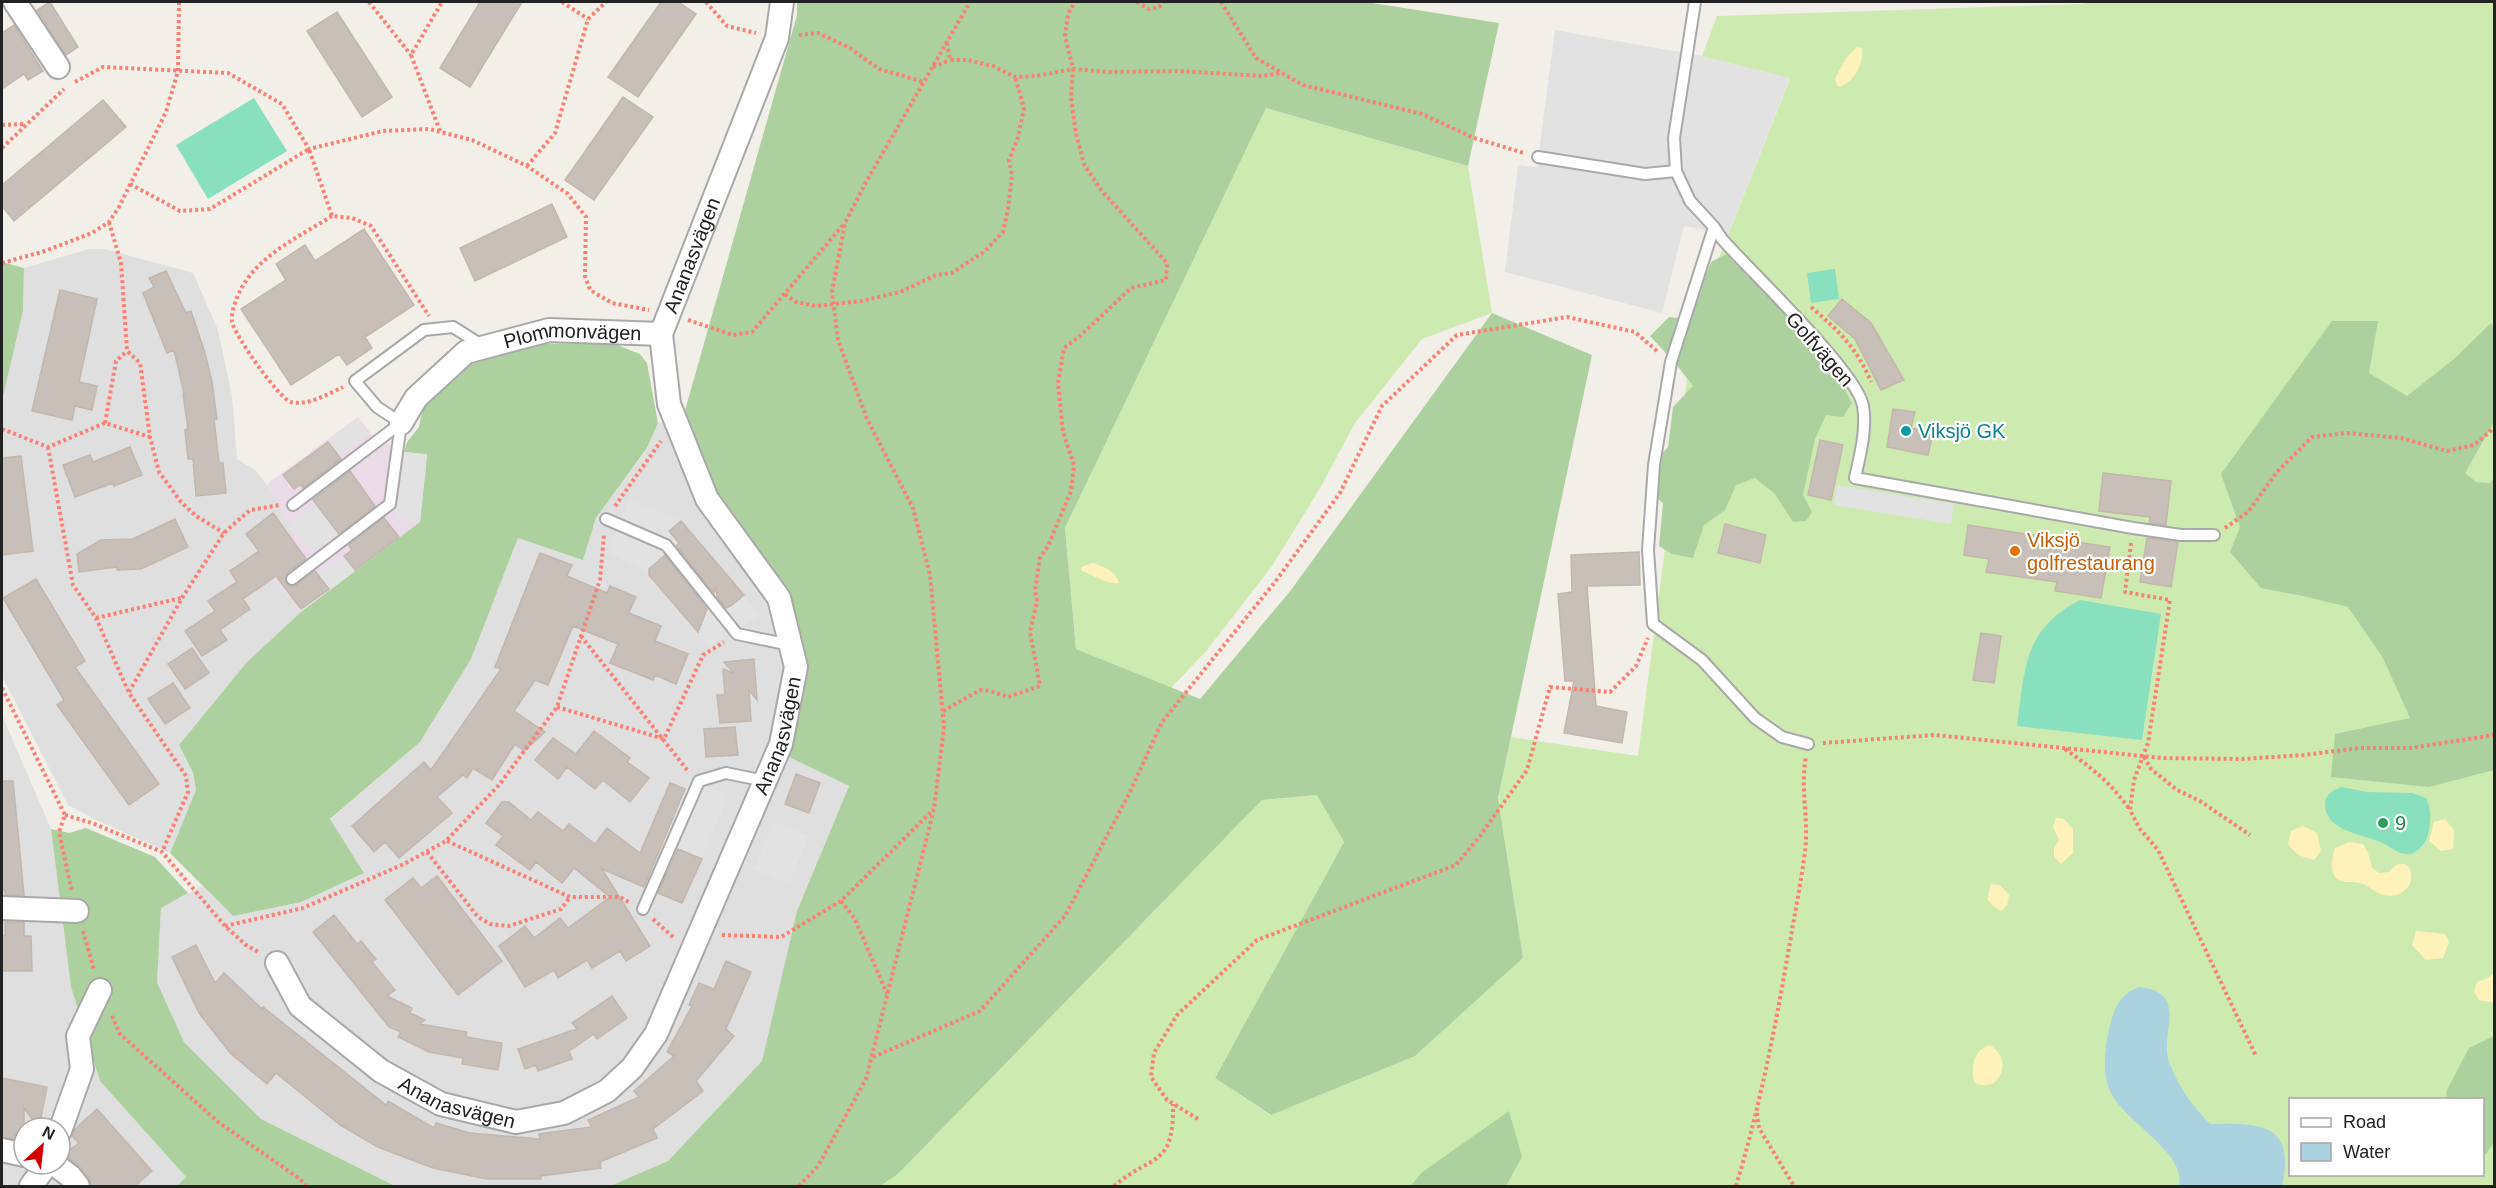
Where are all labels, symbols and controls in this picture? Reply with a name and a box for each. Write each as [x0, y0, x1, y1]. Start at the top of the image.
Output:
street label: Ananasvägen [659, 194, 724, 316]
street label: Golfvägen [1782, 307, 1858, 391]
street label: Plommonvägen [501, 319, 642, 353]
place label: Viksjö GK [1918, 420, 2006, 442]
marker: Viksjö GK [1899, 424, 1913, 438]
place label: Viksjö golfrestaurang [2027, 529, 2155, 574]
marker: Viksjö golfrestaurang [2008, 544, 2022, 558]
street label: Ananasvägen [750, 675, 805, 798]
place label: 9 [2395, 812, 2406, 834]
marker: 9 [2376, 816, 2390, 830]
street label: Ananasvägen [395, 1072, 518, 1132]
legend [2289, 1098, 2484, 1176]
text: Road [2343, 1112, 2386, 1132]
north arrow [12, 1116, 72, 1176]
text: N [40, 1123, 58, 1143]
text: Water [2343, 1142, 2390, 1162]

